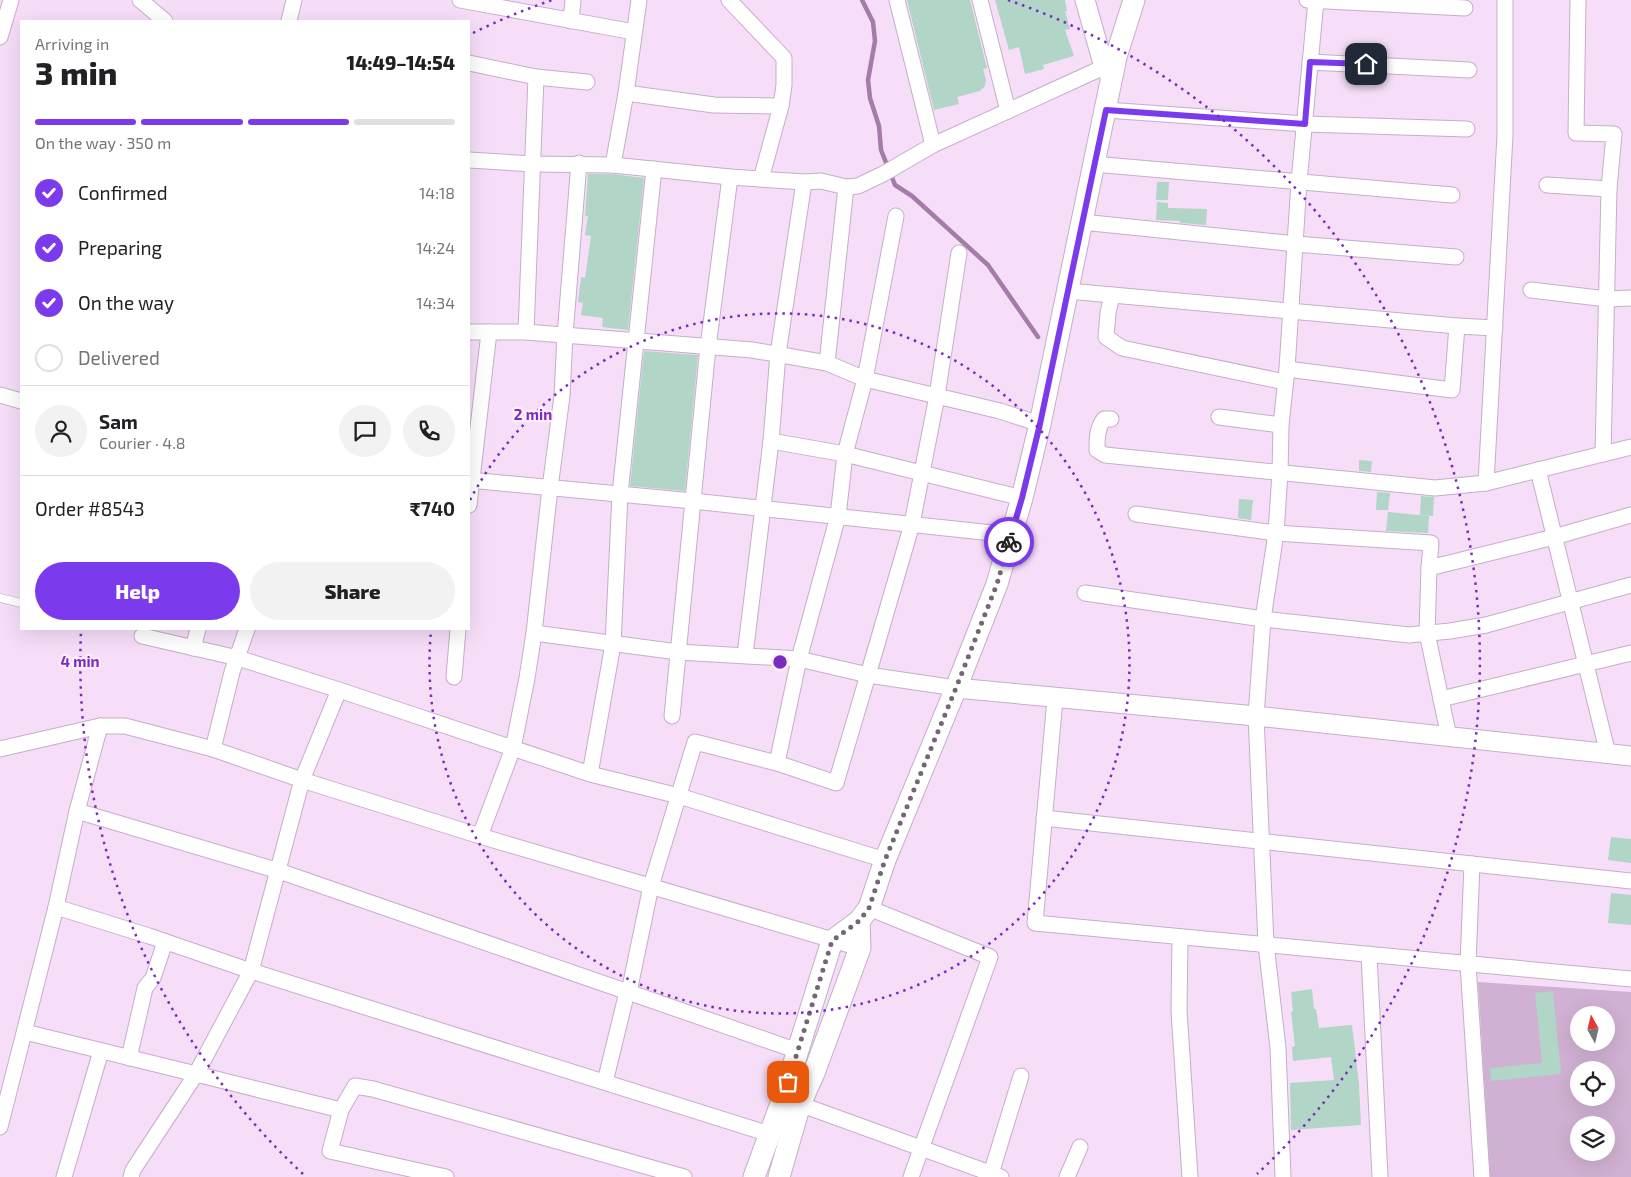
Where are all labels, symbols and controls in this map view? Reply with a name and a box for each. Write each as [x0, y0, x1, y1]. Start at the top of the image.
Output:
text: Arriving in [35, 34, 109, 53]
pin [1345, 43, 1387, 85]
icon: home [1352, 50, 1380, 78]
text: 14:49–14:54 [347, 51, 455, 74]
text: 3 min [35, 53, 117, 91]
text: On the way · 350 m [35, 133, 171, 152]
icon: check [35, 179, 63, 207]
text: Confirmed [78, 181, 168, 204]
text: 14:18 [419, 183, 455, 202]
icon: check [35, 234, 63, 262]
text: Preparing [78, 236, 162, 259]
text: 14:24 [416, 238, 455, 257]
icon: check [35, 289, 63, 317]
text: On the way [78, 291, 174, 314]
text: 14:34 [416, 293, 455, 312]
text: Delivered [78, 346, 160, 369]
button: person [35, 405, 87, 457]
button: chat [339, 405, 391, 457]
button: phone [403, 405, 455, 457]
text: 2 min [514, 405, 552, 423]
text: Sam [99, 410, 138, 433]
text: Courier · 4.8 [99, 433, 186, 452]
text: Order #8543 [35, 497, 145, 520]
text: ₹740 [410, 497, 455, 520]
courier [984, 517, 1034, 567]
icon: bike [995, 528, 1023, 556]
button: Help [35, 562, 240, 620]
button: Share [250, 562, 455, 620]
text: 4 min [60, 652, 100, 670]
centre of rings [771, 653, 789, 671]
north arrow [1570, 1006, 1615, 1051]
map controls [1570, 1006, 1615, 1161]
pin [767, 1061, 809, 1103]
button: locate [1570, 1061, 1615, 1106]
icon: bag [774, 1068, 802, 1096]
button: layers [1570, 1116, 1615, 1161]

